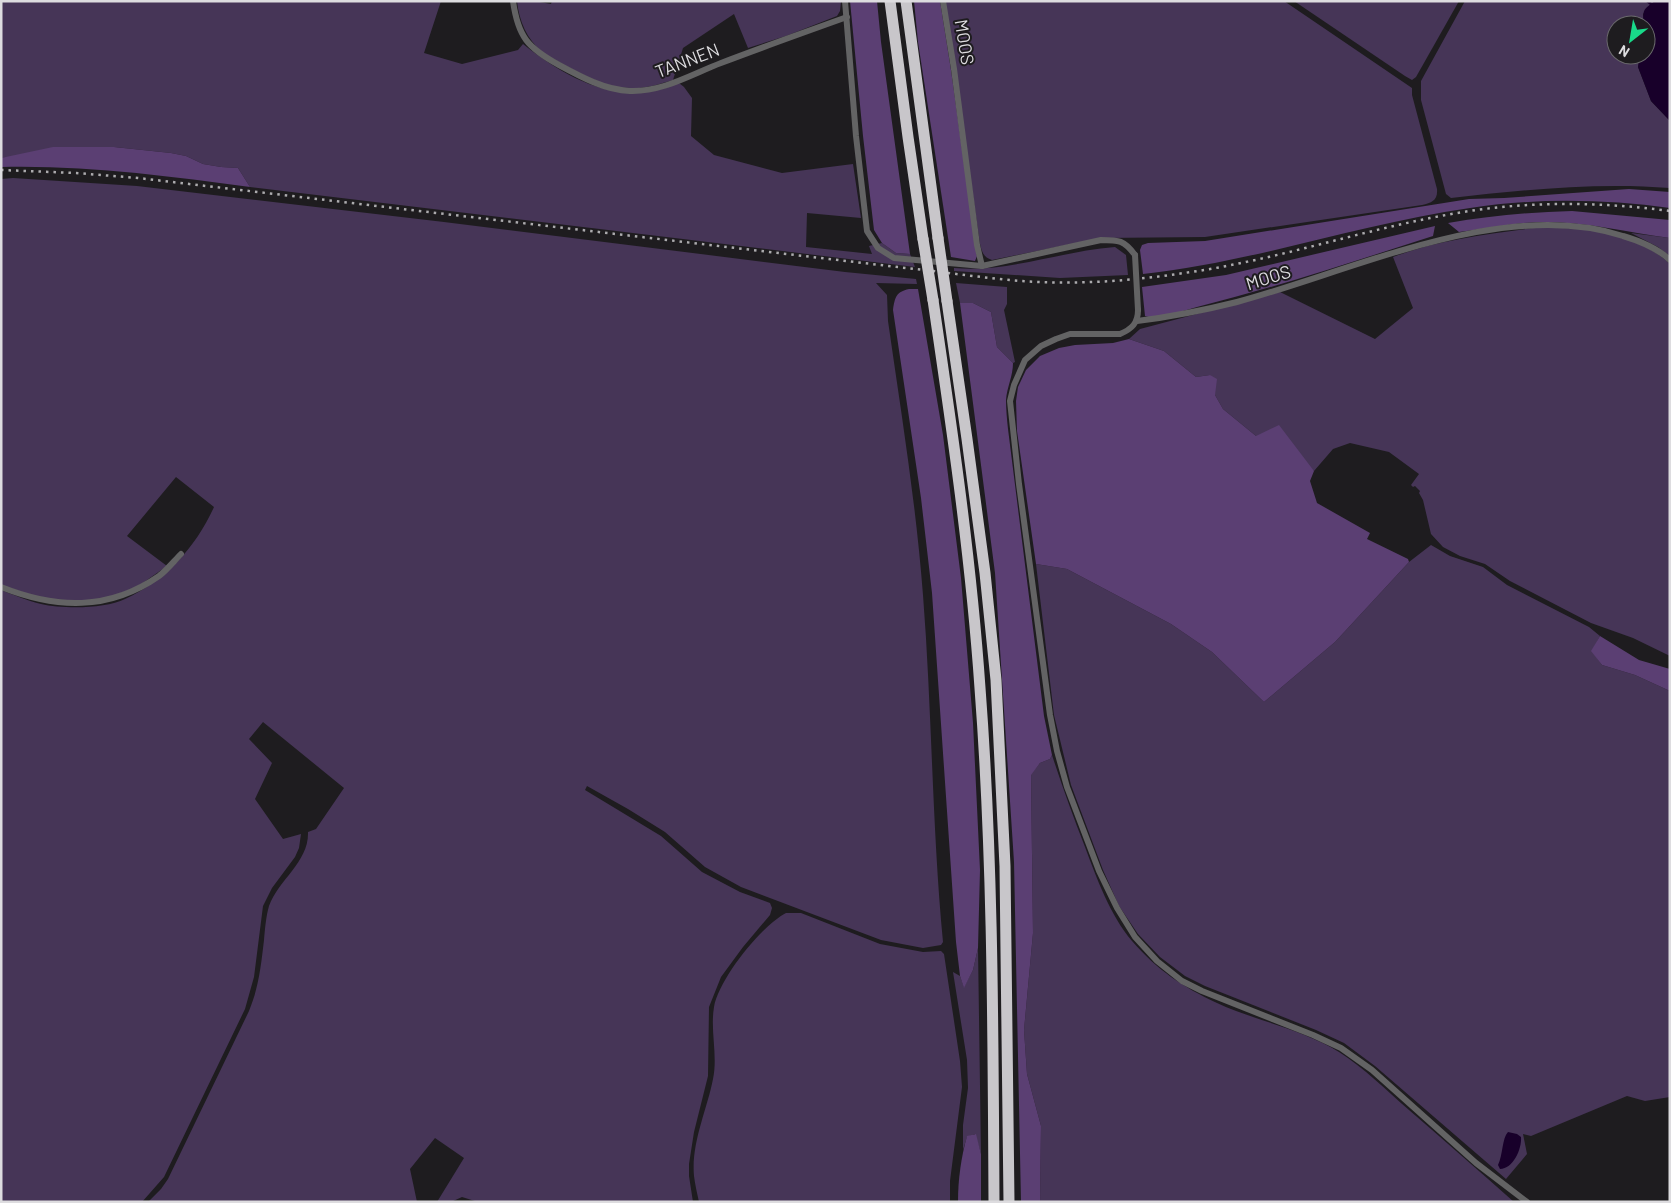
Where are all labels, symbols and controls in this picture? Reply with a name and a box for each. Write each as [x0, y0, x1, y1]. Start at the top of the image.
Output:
north arrow [1606, 15, 1656, 65]
street label: MOOS [951, 18, 979, 66]
street label: TANNEN [652, 38, 722, 82]
text: N [1616, 42, 1632, 61]
street label: MOOS [1243, 260, 1293, 294]

